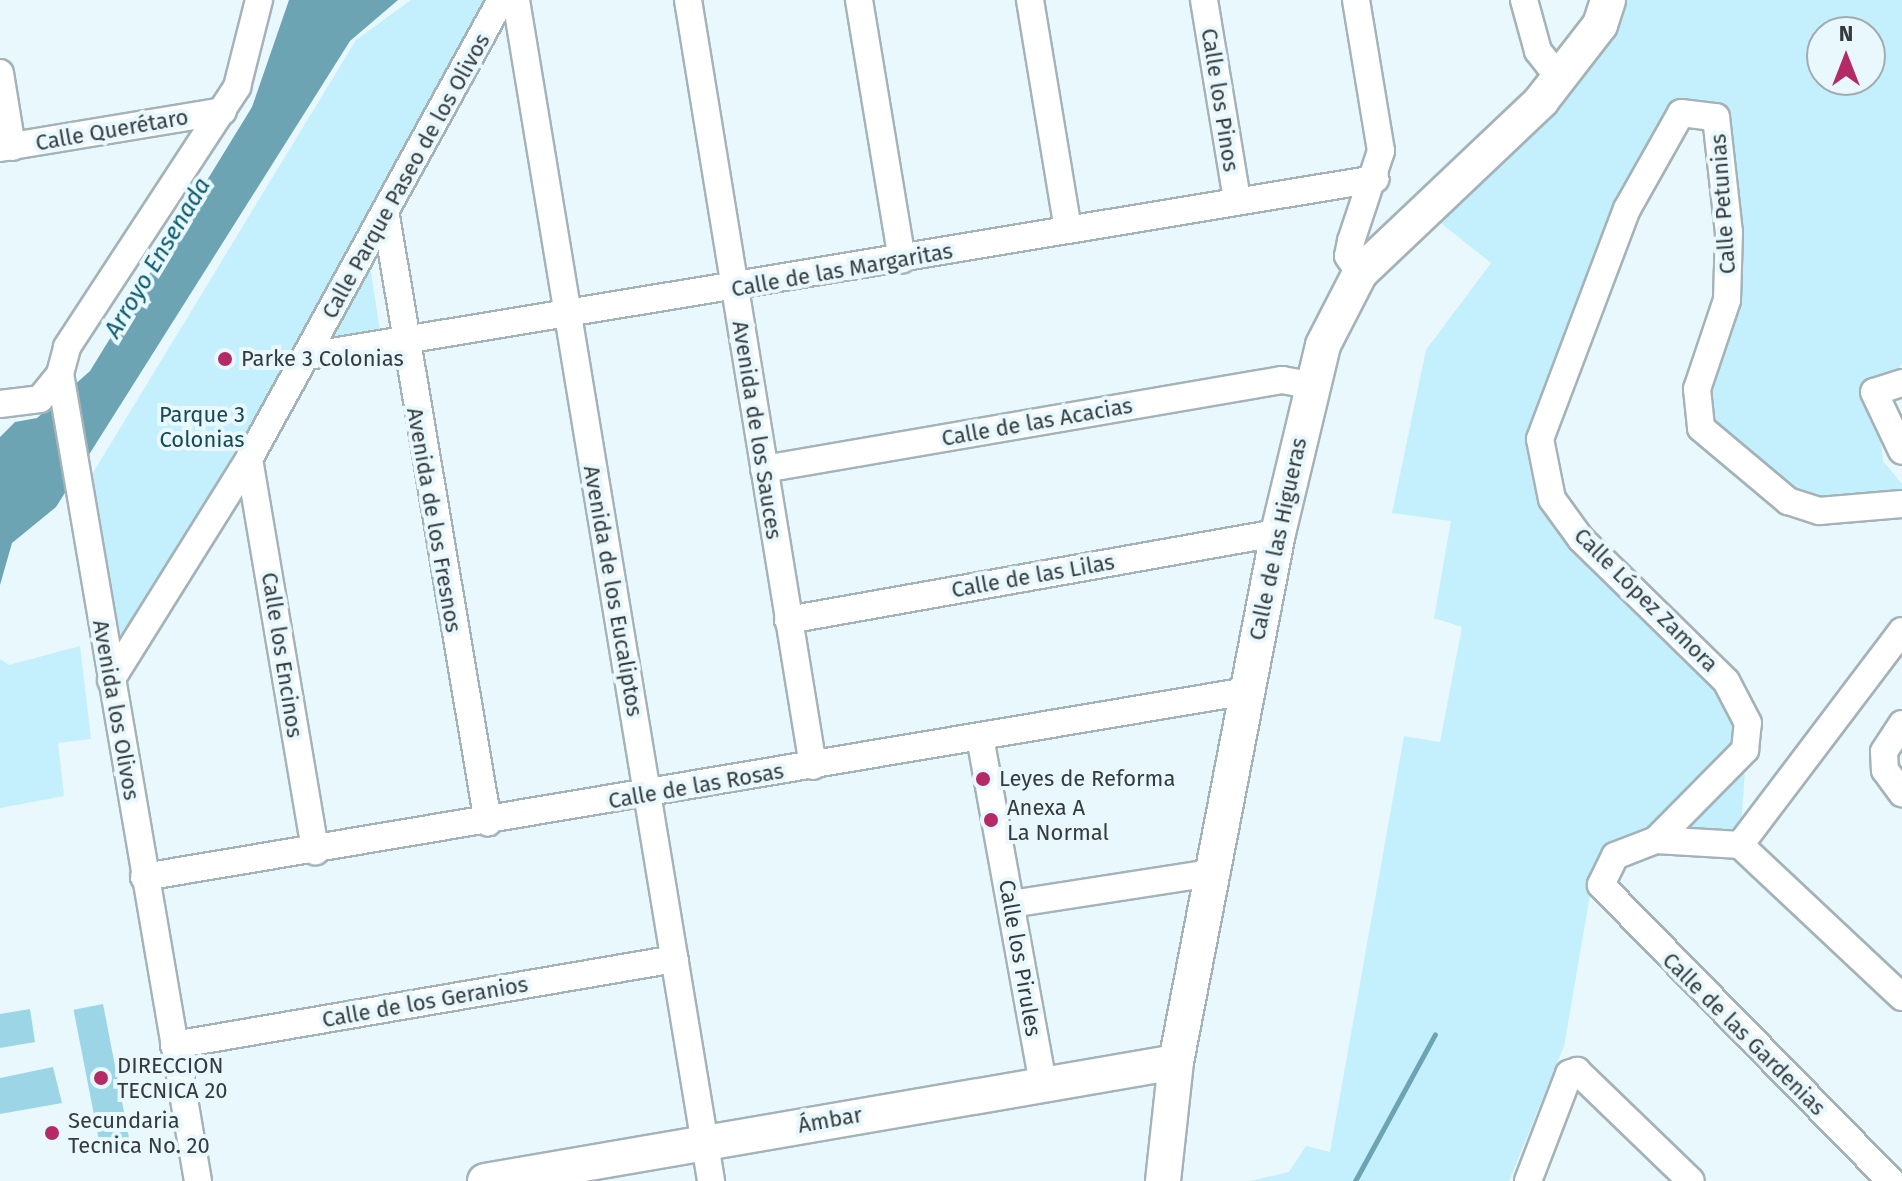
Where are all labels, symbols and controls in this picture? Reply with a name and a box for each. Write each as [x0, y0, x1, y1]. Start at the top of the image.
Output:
north arrow [1806, 16, 1886, 96]
text: N [1839, 20, 1853, 47]
street label: Calle los Pinos [1196, 26, 1244, 174]
street label: Calle Parque Paseo de los Olivos [316, 29, 496, 323]
street label: Calle Querétaro [34, 104, 190, 156]
street label: Calle Petunias [1705, 133, 1741, 275]
water label: Arroyo Ensenada [99, 173, 217, 343]
street label: Calle de las Margaritas [729, 238, 955, 302]
street label: Avenida de los Sauces [727, 319, 787, 541]
place label: Parke 3 Colonias [241, 346, 404, 372]
marker: Parke 3 Colonias [216, 350, 234, 368]
street label: Calle de las Acacias [940, 392, 1134, 452]
park label: Parque 3 Colonias [159, 401, 245, 452]
street label: Avenida de los Fresnos [401, 406, 467, 634]
street label: Calle de las Higueras [1244, 435, 1312, 643]
street label: Avenida de los Eucaliptos [578, 463, 648, 719]
street label: Calle López Zamora [1569, 523, 1723, 677]
street label: Calle de las Lilas [949, 549, 1117, 603]
street label: Calle los Encinos [256, 571, 308, 739]
street label: Avenida los Olivos [87, 618, 145, 802]
street label: Calle de las Rosas [606, 758, 786, 814]
place label: Leyes de Reforma [999, 766, 1175, 792]
marker: Leyes de Reforma [974, 770, 992, 788]
place label: Anexa A La Normal [1007, 794, 1109, 846]
marker: Anexa A La Normal [982, 811, 1000, 829]
street label: Calle los Pirules [993, 878, 1047, 1038]
street label: Calle de las Gardenias [1657, 947, 1831, 1121]
street label: Calle de los Geranios [320, 971, 530, 1033]
place label: DIRECCION TECNICA 20 [117, 1052, 228, 1104]
marker: DIRECCION TECNICA 20 [92, 1069, 110, 1087]
street label: Ámbar [796, 1101, 864, 1139]
place label: Secundaria Tecnica No. 20 [68, 1107, 210, 1158]
marker: Secundaria Tecnica No. 20 [43, 1124, 61, 1142]

